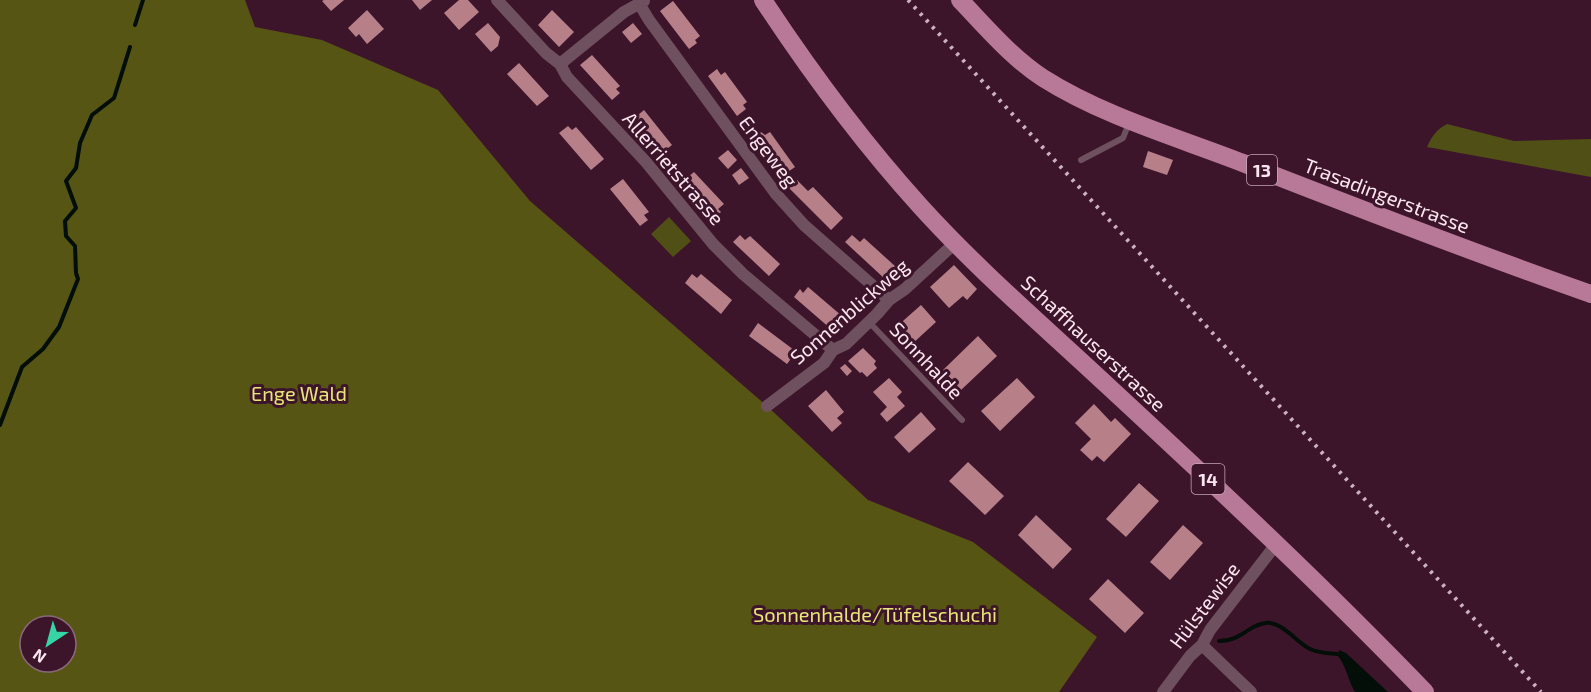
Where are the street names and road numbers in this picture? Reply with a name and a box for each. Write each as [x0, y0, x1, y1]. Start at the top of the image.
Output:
street label: Allerrietstrasse [618, 106, 730, 230]
street label: Engeweg [734, 111, 804, 191]
street label: Trasadingerstrasse [1301, 152, 1473, 238]
road number: 13 [1247, 155, 1277, 185]
street label: Sonnenblickweg [785, 253, 913, 369]
street label: Schaffhauserstrasse [1017, 270, 1171, 416]
street label: Sonnhalde [885, 317, 969, 403]
road number: 14 [1192, 464, 1224, 494]
street label: Hülstewise [1164, 557, 1244, 653]

